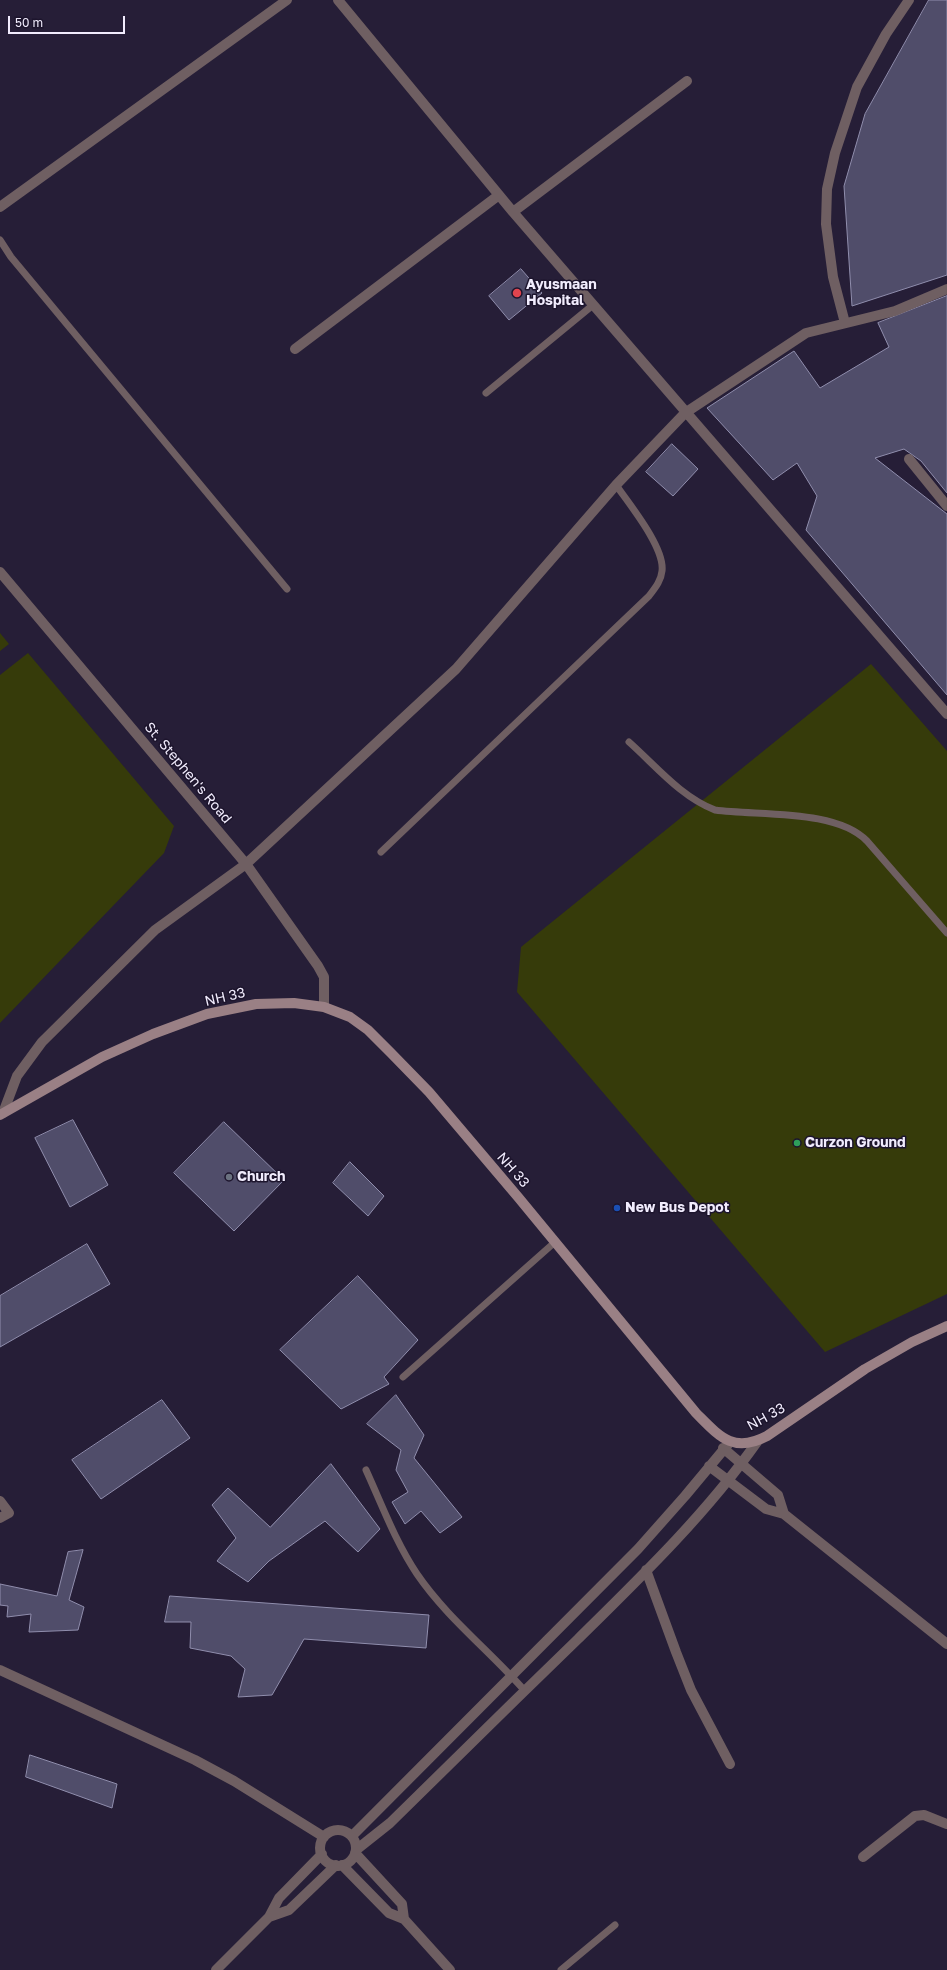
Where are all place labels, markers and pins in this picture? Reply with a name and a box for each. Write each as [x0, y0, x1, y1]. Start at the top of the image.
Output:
place label: Ayusmaan Hospital [526, 277, 597, 310]
marker: Ayusmaan Hospital [511, 287, 523, 299]
place label: Curzon Ground [805, 1135, 906, 1151]
marker: Curzon Ground [792, 1138, 802, 1148]
place label: Church [237, 1169, 286, 1185]
marker: Church [224, 1172, 234, 1182]
place label: New Bus Depot [625, 1200, 729, 1216]
marker: New Bus Depot [612, 1203, 622, 1213]

